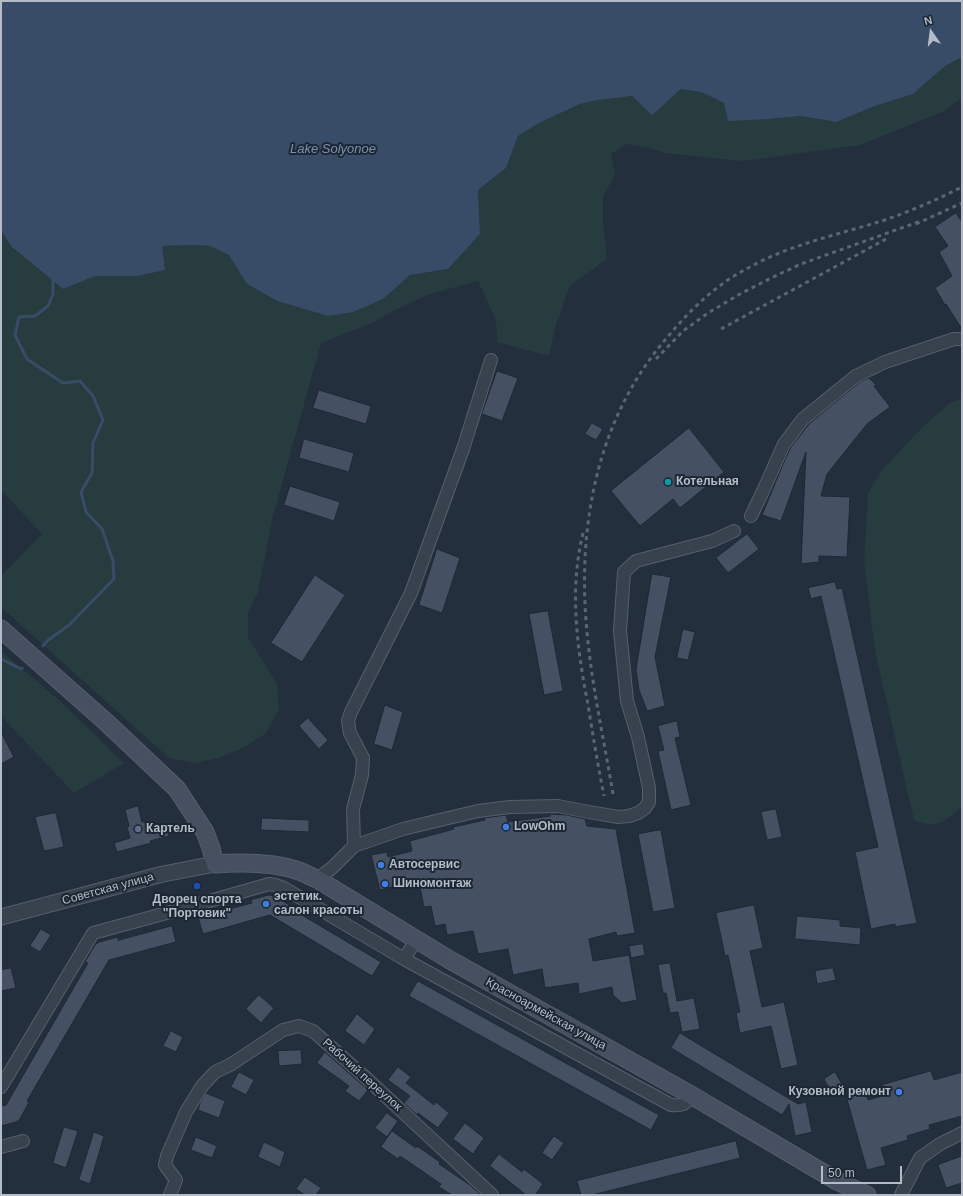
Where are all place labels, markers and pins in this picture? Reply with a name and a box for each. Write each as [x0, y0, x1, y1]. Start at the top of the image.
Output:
place label: Котельная [676, 475, 739, 489]
marker: Котельная [663, 477, 673, 487]
place label: LowOhm [514, 820, 565, 834]
place label: Картель [146, 822, 195, 836]
marker: LowOhm [501, 822, 511, 832]
marker: Картель [133, 824, 143, 834]
place label: Автосервис [389, 858, 460, 872]
marker: Автосервис [376, 860, 386, 870]
place label: Шиномонтаж [393, 877, 471, 891]
marker: Шиномонтаж [380, 879, 390, 889]
marker: Дворец спорта "Портовик" [192, 881, 202, 891]
place label: эстетик. салон красоты [274, 890, 363, 918]
place label: Дворец спорта "Портовик" [153, 893, 241, 921]
marker: эстетик. салон красоты [261, 899, 271, 909]
place label: Кузовной ремонт [788, 1085, 891, 1099]
marker: Кузовной ремонт [894, 1087, 904, 1097]

